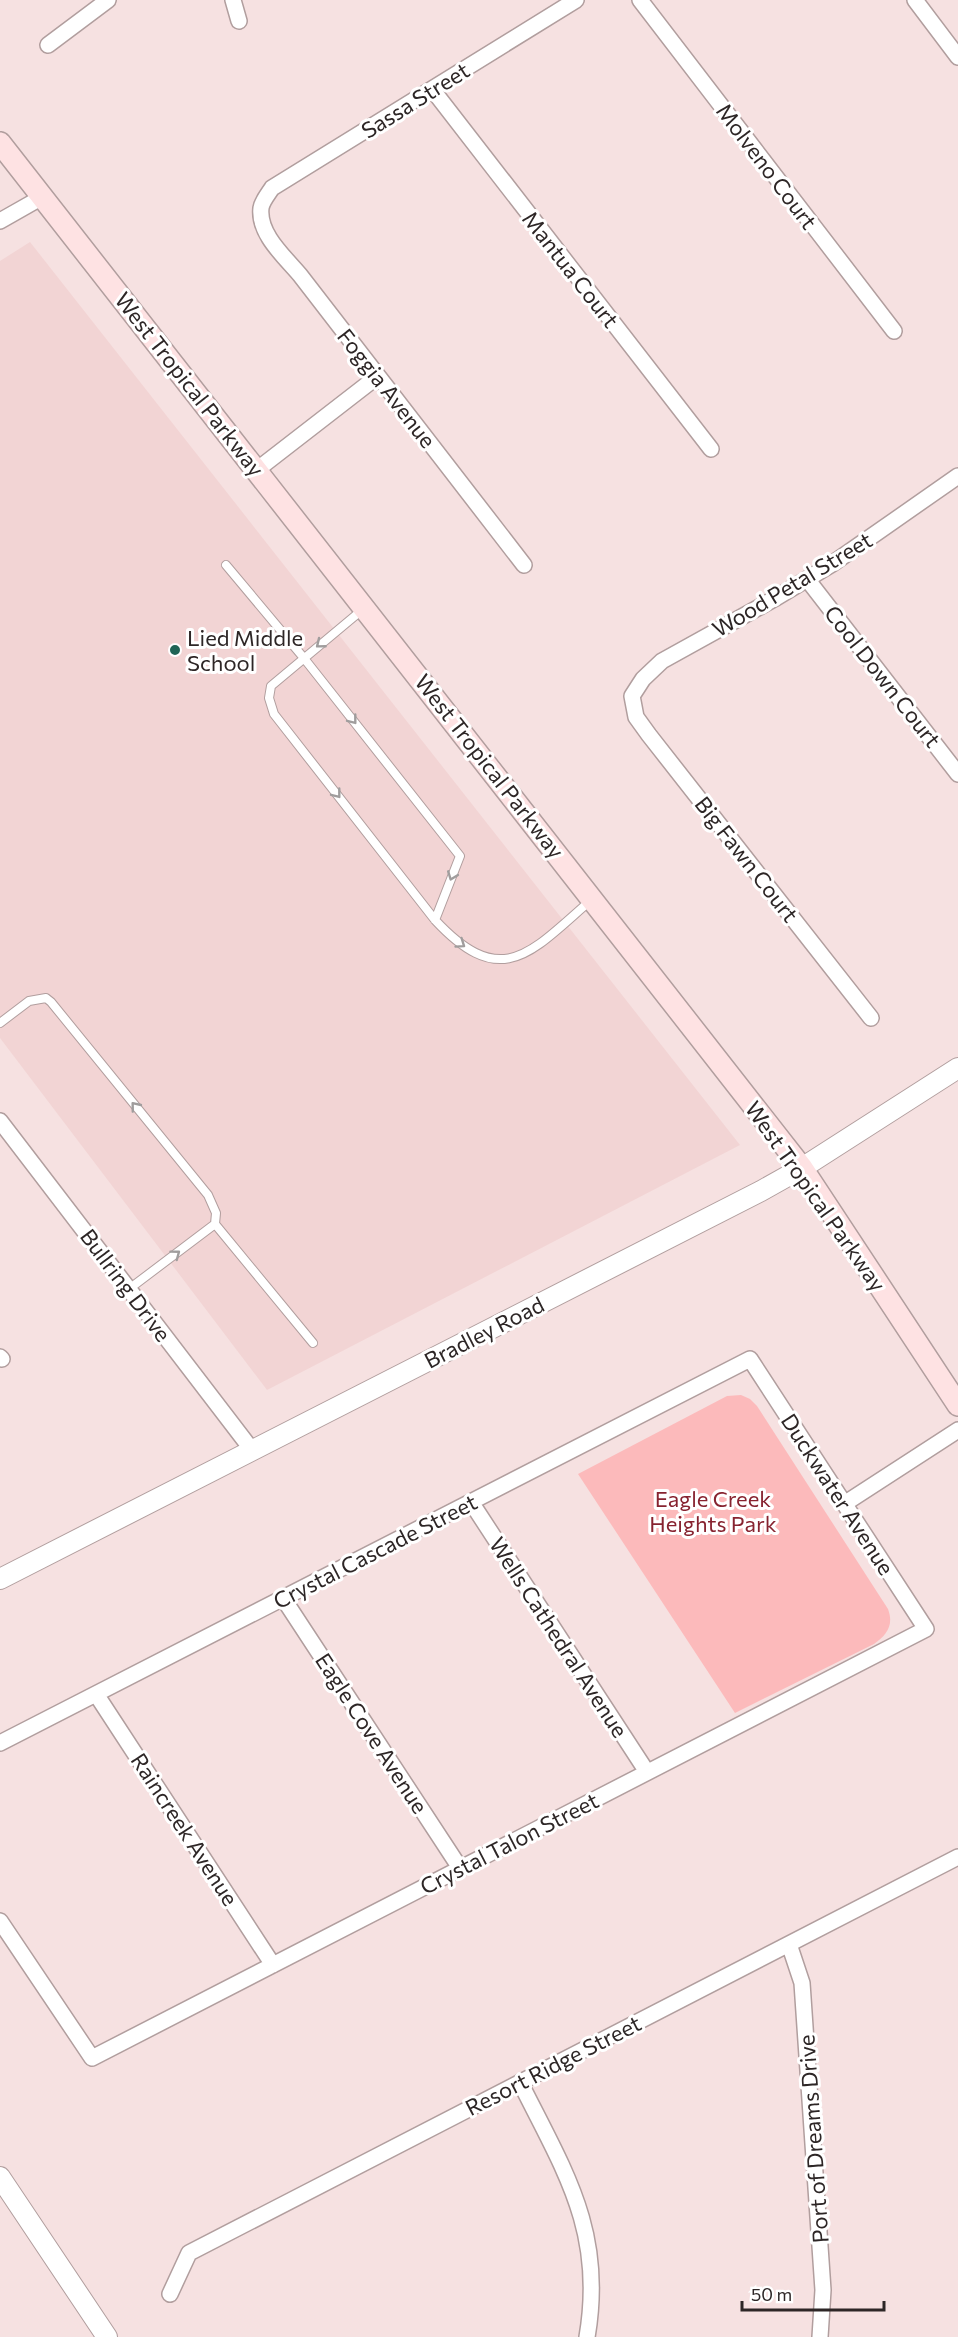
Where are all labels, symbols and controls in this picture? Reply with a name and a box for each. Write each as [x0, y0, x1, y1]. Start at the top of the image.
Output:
street label: Sassa Street [356, 56, 474, 144]
street label: Molveno Court [711, 98, 823, 234]
street label: Mantua Court [517, 205, 625, 333]
street label: West Tropical Parkway [110, 286, 270, 482]
street label: Foggia Avenue [332, 323, 442, 453]
street label: Wood Petal Street [707, 526, 877, 642]
street label: Cool Down Court [819, 600, 947, 752]
place label: Lied Middle School [187, 624, 303, 676]
one-way arrow [316, 637, 327, 648]
marker: Lied Middle School [168, 643, 182, 657]
street label: West Tropical Parkway [410, 668, 570, 864]
one-way arrow [345, 713, 356, 724]
one-way arrow [329, 787, 340, 798]
street label: Big Fawn Court [690, 791, 804, 927]
one-way arrow [447, 870, 460, 881]
one-way arrow [454, 937, 465, 948]
street label: West Tropical Parkway [740, 1096, 892, 1296]
one-way arrow [131, 1102, 142, 1113]
street label: Bullring Drive [75, 1223, 177, 1347]
one-way arrow [169, 1250, 180, 1261]
street label: Bradley Road [420, 1290, 548, 1374]
street label: Duckwater Avenue [776, 1408, 900, 1580]
park label: Eagle Creek Heights Park [649, 1485, 777, 1537]
street label: Crystal Cascade Street [269, 1488, 481, 1614]
street label: Wells Cathedral Avenue [484, 1532, 634, 1742]
street label: Eagle Cove Avenue [310, 1648, 434, 1818]
street label: Raincreek Avenue [126, 1748, 244, 1910]
street label: Crystal Talon Street [415, 1786, 603, 1900]
street label: Resort Ridge Street [461, 2009, 645, 2121]
street label: Port of Dreams Drive [792, 2034, 834, 2244]
scale bar [742, 2274, 884, 2312]
text: 50 m [751, 2283, 792, 2305]

